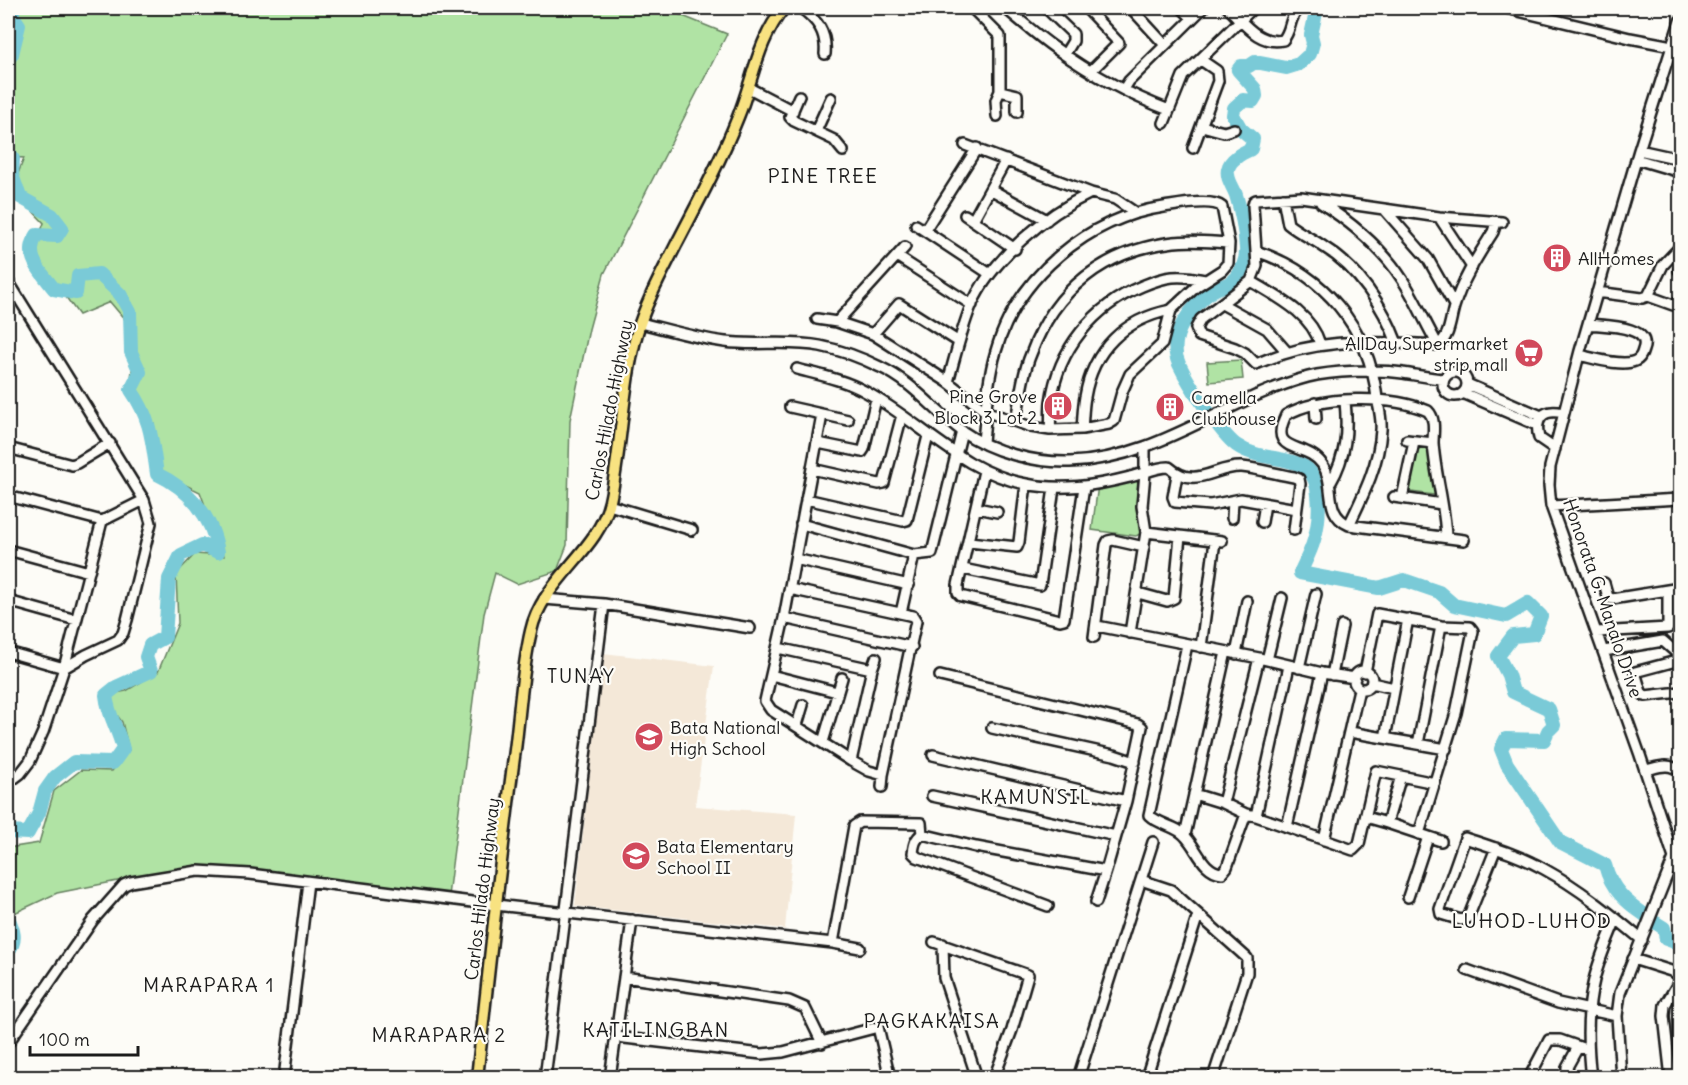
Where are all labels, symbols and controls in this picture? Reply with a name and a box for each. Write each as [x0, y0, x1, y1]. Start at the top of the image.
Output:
district label: PINE TREE [767, 163, 879, 188]
building icon: AllHomes [1541, 242, 1573, 274]
place label: AllHomes [1578, 247, 1654, 270]
street label: Carlos Hilado Highway [580, 318, 638, 502]
place label: AllDay Supermarket strip mall [1345, 332, 1508, 376]
supermarket icon: AllDay Supermarket strip mall [1513, 337, 1545, 369]
place label: Pine Grove Block 3 Lot 2 [934, 385, 1037, 429]
place label: Camella Clubhouse [1191, 386, 1276, 430]
building icon: Pine Grove Block 3 Lot 2 [1042, 390, 1074, 422]
building icon: Camella Clubhouse [1154, 391, 1186, 423]
street label: Honorata G. Manalo Drive [1558, 495, 1648, 701]
district label: TUNAY [547, 663, 615, 688]
place label: Bata National High School [670, 716, 780, 760]
school or university icon: Bata National High School [633, 721, 665, 753]
district label: KAMUNSIL [980, 784, 1092, 809]
street label: Carlos Hilado Highway [459, 796, 505, 982]
place label: Bata Elementary School II [657, 835, 794, 879]
school or university icon: Bata Elementary School II [620, 840, 652, 872]
district label: LUHOD-LUHOD [1451, 908, 1613, 933]
district label: MARAPARA 1 [143, 972, 275, 997]
district label: PAGKAKAISA [864, 1008, 1000, 1033]
district label: KATILINGBAN [582, 1017, 730, 1042]
scale bar [30, 1019, 138, 1057]
district label: MARAPARA 2 [371, 1022, 507, 1047]
text: 100 m [39, 1028, 90, 1051]

